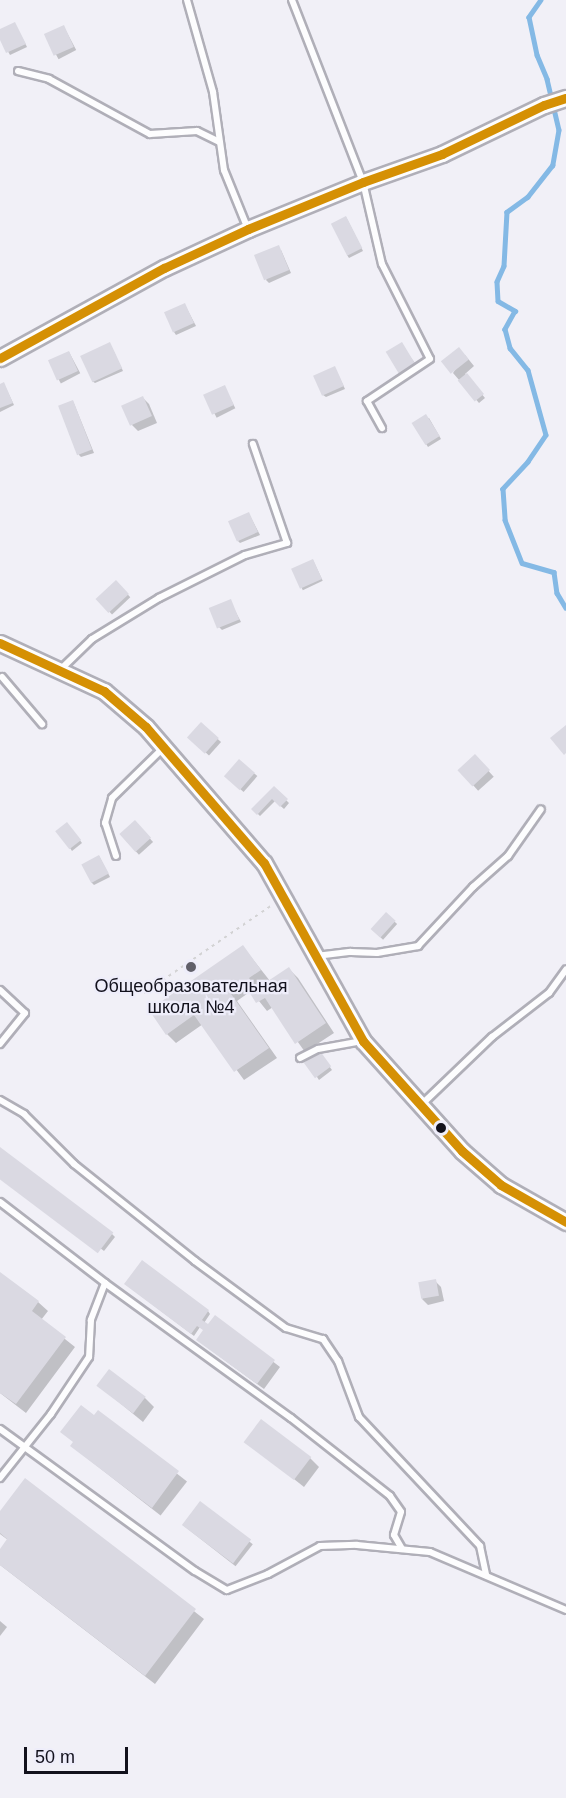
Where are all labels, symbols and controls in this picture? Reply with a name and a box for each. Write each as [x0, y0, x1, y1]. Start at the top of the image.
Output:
marker: Общеобразовательная школа №4 [184, 960, 198, 974]
place label: Общеобразовательная школа №4 [94, 976, 288, 1018]
unlabelled marker [435, 1122, 447, 1134]
scale bar [27, 1735, 130, 1773]
text: 50 m [35, 1747, 75, 1767]

